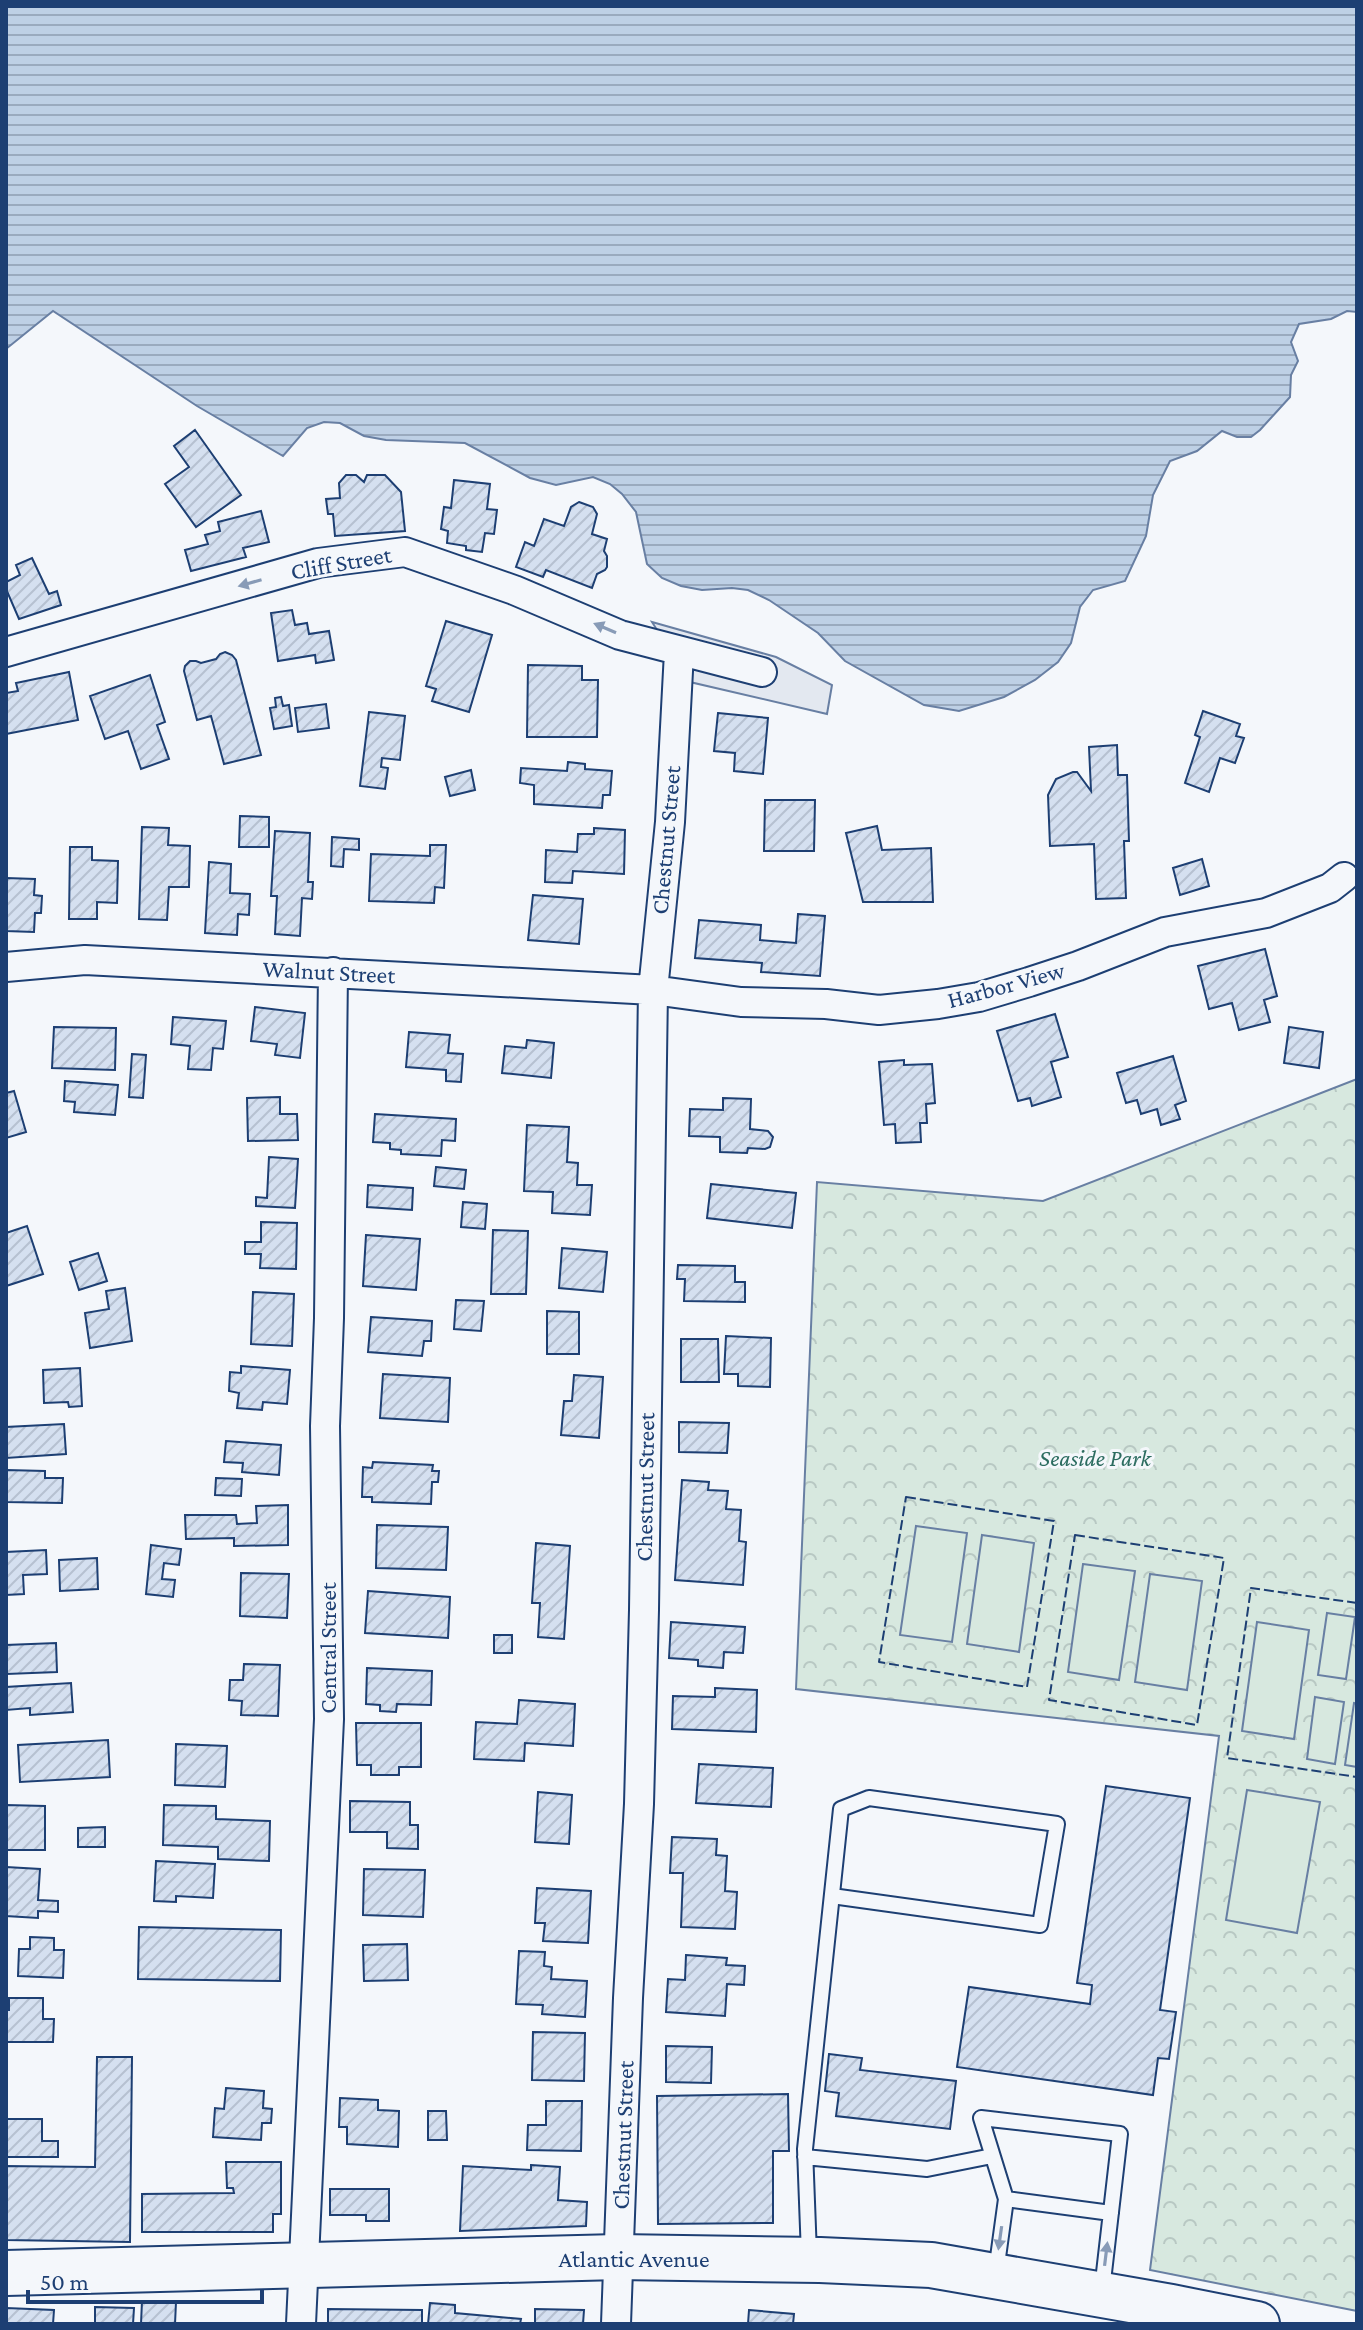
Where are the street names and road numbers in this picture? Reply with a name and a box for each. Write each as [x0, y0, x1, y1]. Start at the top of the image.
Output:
street label: Cliff Street [289, 540, 394, 585]
street label: Chestnut Street [646, 763, 686, 915]
street label: Walnut Street [262, 955, 397, 989]
street label: Harbor View [944, 956, 1068, 1013]
street label: Chestnut Street [630, 1411, 659, 1562]
street label: Central Street [314, 1581, 341, 1714]
street label: Chestnut Street [606, 2059, 639, 2210]
street label: Atlantic Avenue [558, 2245, 710, 2272]

